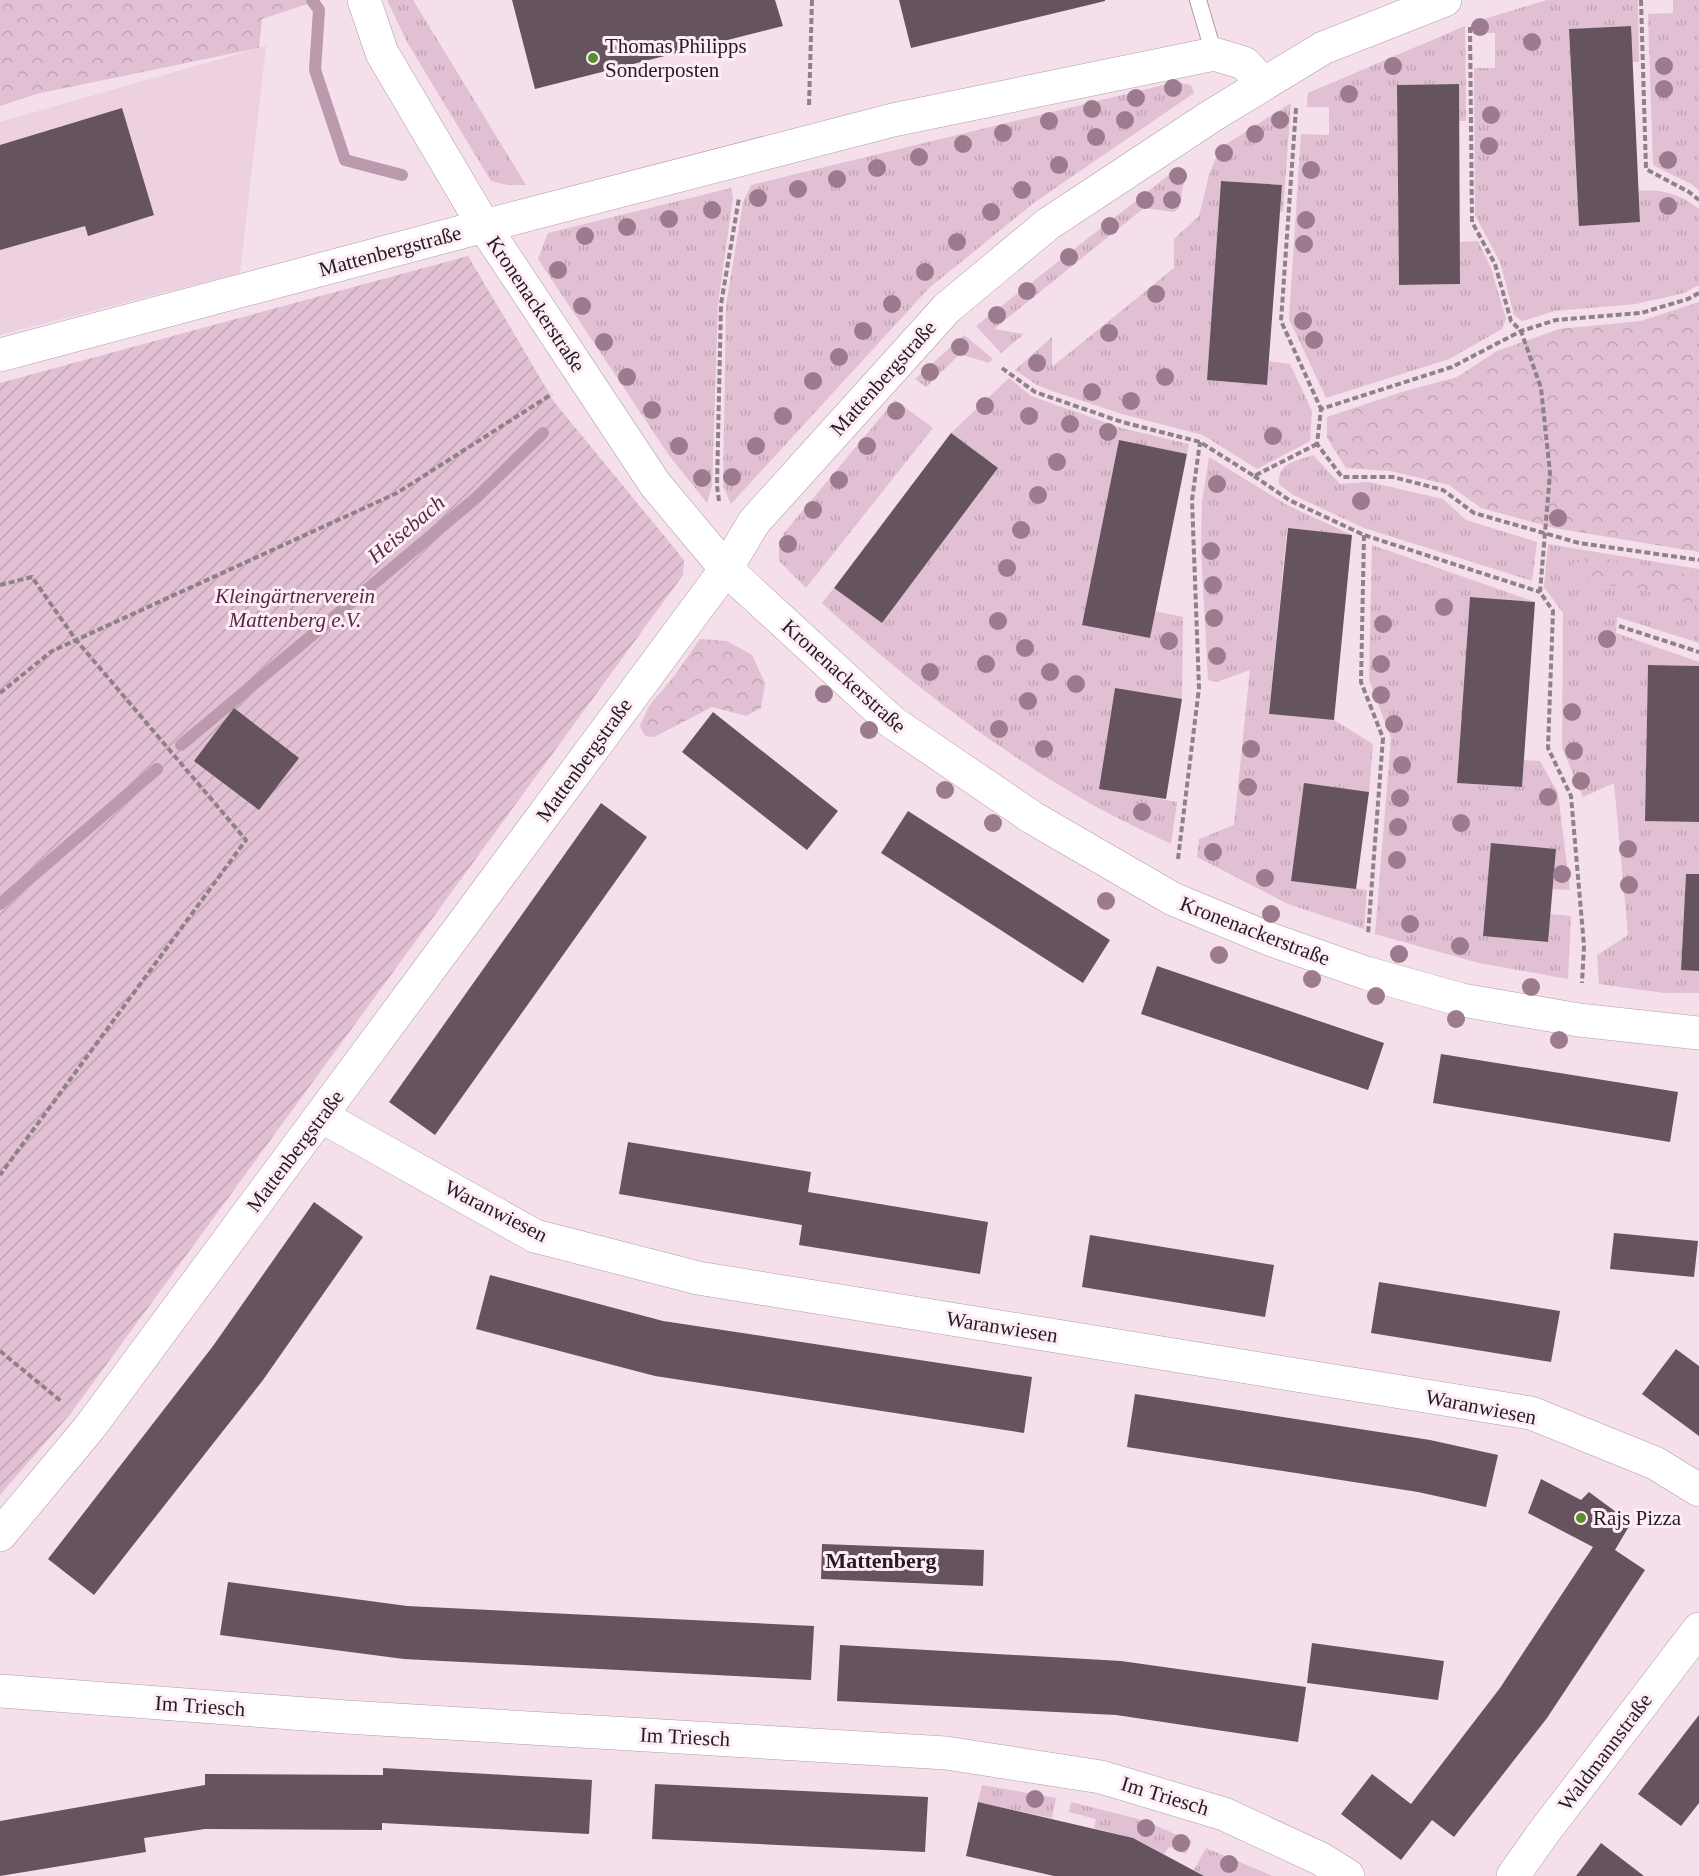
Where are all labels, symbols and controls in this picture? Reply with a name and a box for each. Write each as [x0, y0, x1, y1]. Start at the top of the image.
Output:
place label: Thomas Philipps Sonderposten [605, 34, 747, 82]
marker: Thomas Philipps Sonderposten [586, 51, 600, 65]
street label: Mattenbergstraße [316, 220, 464, 282]
street label: Kronenackerstraße [482, 232, 590, 376]
street label: Mattenbergstraße [825, 316, 941, 440]
water label: Heisebach [362, 490, 450, 569]
park label: Kleingärtnerverein Mattenberg e.V. [214, 584, 375, 632]
street label: Kronenackerstraße [777, 614, 911, 738]
street label: Mattenbergstraße [531, 694, 637, 826]
street label: Kronenackerstraße [1177, 891, 1333, 971]
street label: Mattenbergstraße [241, 1085, 349, 1217]
street label: Waranwiesen [440, 1175, 552, 1247]
street label: Waranwiesen [945, 1306, 1060, 1348]
street label: Waranwiesen [1423, 1384, 1539, 1430]
place label: Rajs Pizza [1593, 1506, 1682, 1530]
marker: Rajs Pizza [1574, 1511, 1588, 1525]
district label: Mattenberg [825, 1548, 937, 1573]
street label: Waldmannstraße [1553, 1689, 1657, 1815]
street label: Im Triesch [154, 1691, 246, 1721]
street label: Im Triesch [639, 1723, 731, 1751]
street label: Im Triesch [1118, 1771, 1212, 1821]

